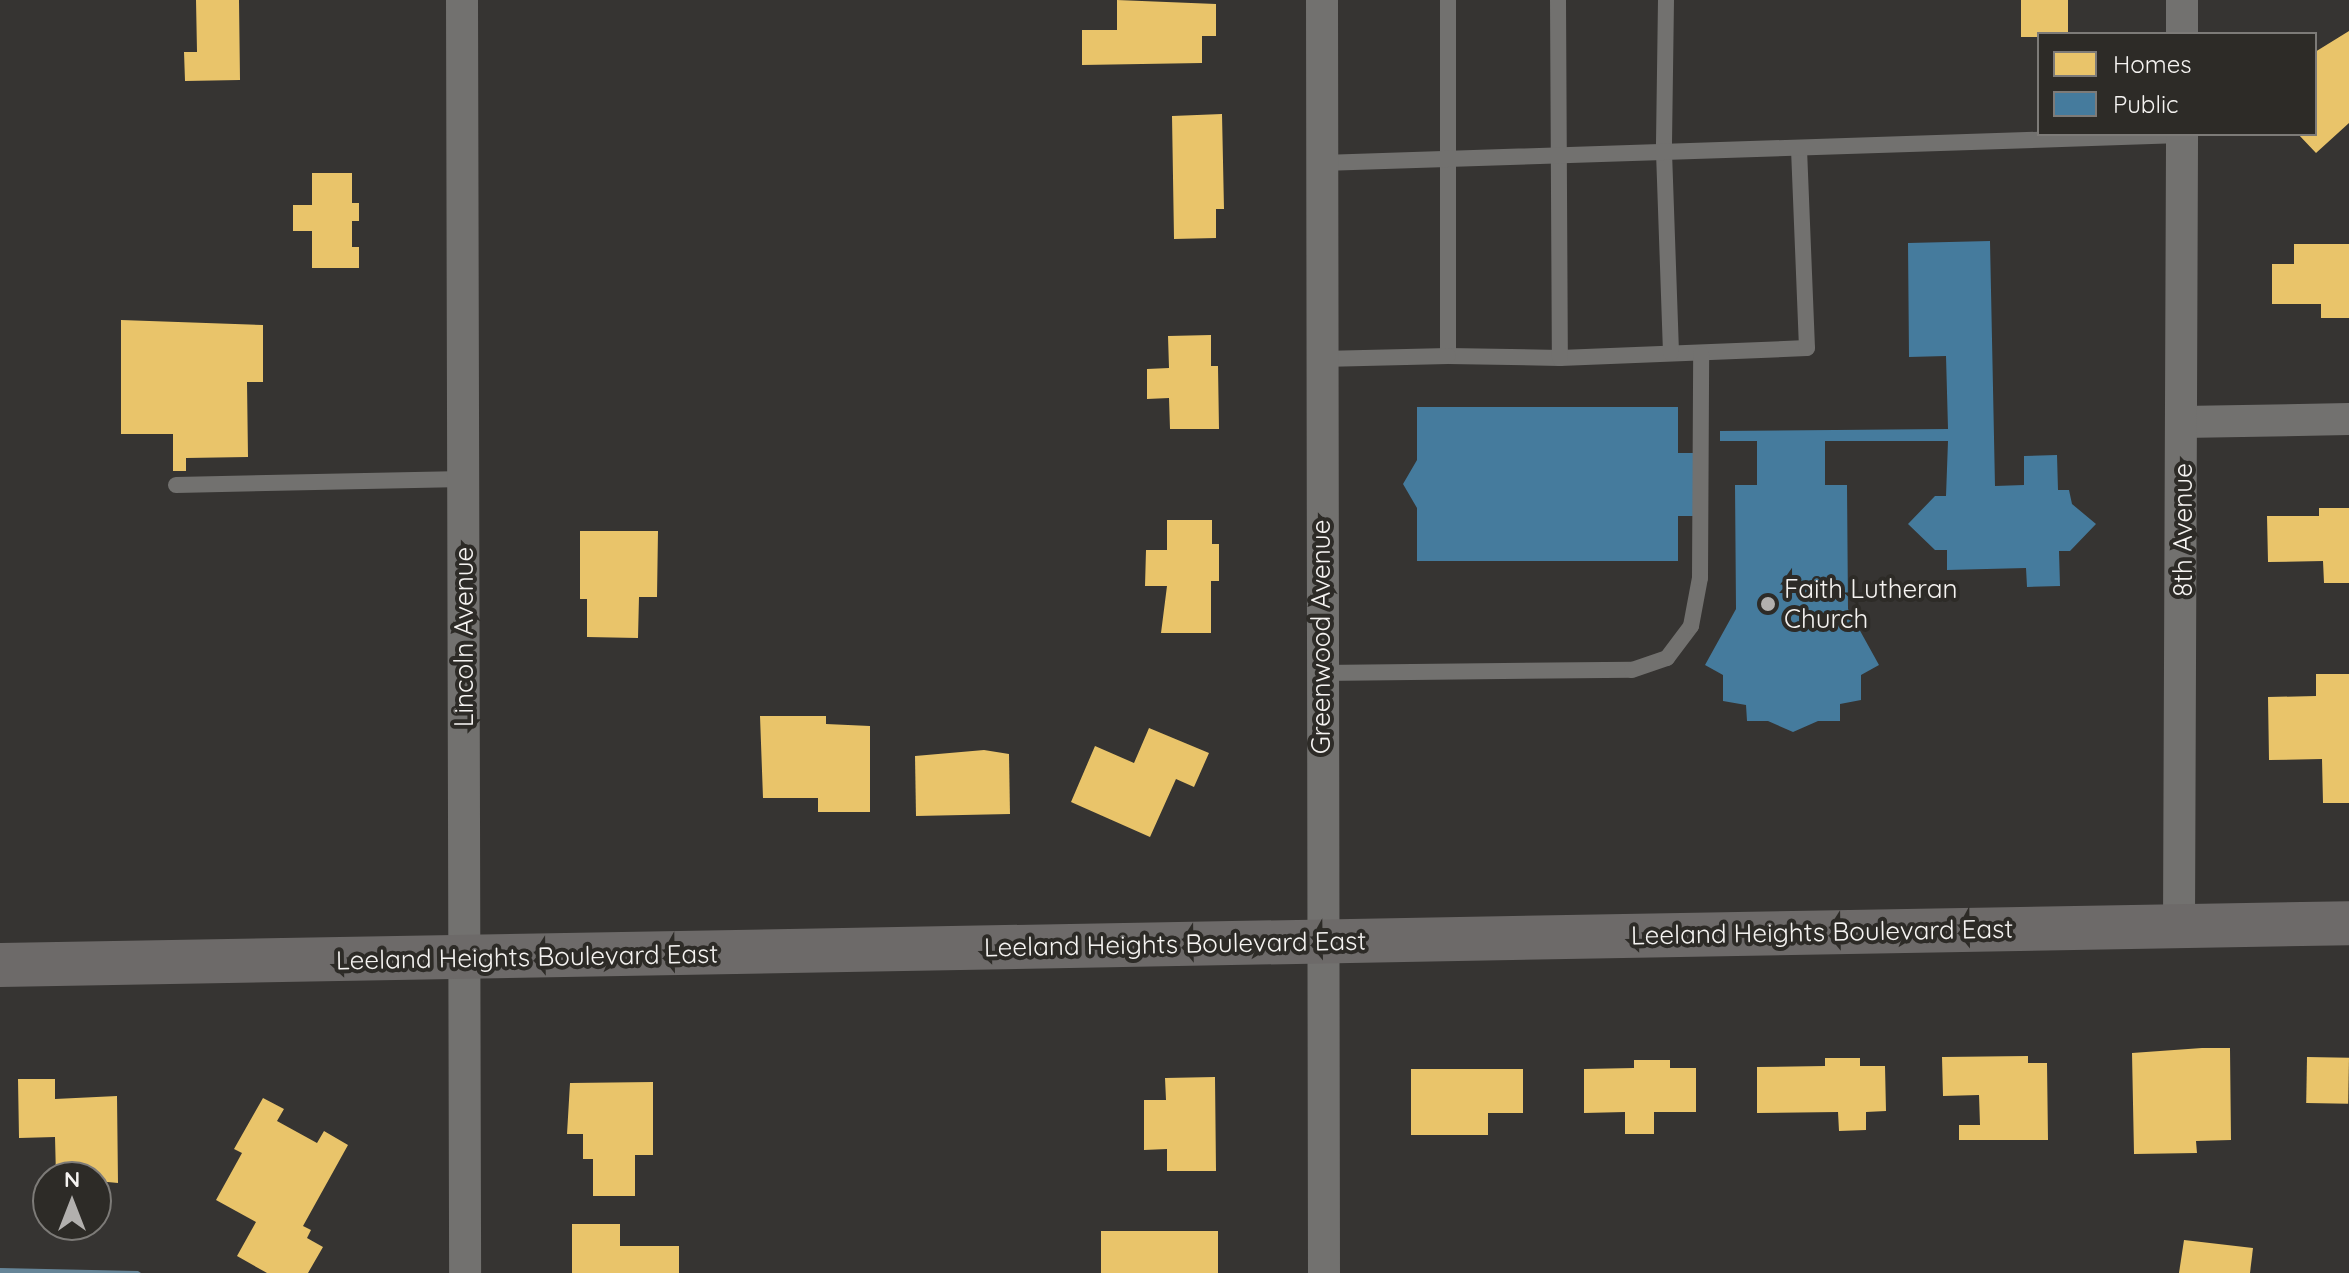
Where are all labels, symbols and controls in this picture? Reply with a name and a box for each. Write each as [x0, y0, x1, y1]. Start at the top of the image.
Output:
legend [2037, 32, 2317, 136]
text: Homes [2113, 49, 2191, 79]
text: Public [2113, 89, 2178, 119]
street label: 8th Avenue [2167, 463, 2199, 597]
street label: Greenwood Avenue [1305, 520, 1337, 754]
street label: Lincoln Avenue [448, 547, 480, 727]
place label: Faith Lutheran Church [1784, 573, 1958, 634]
marker: Faith Lutheran Church [1759, 595, 1777, 613]
street label: Leeland Heights Boulevard East [1631, 913, 2013, 951]
street label: Leeland Heights Boulevard East [984, 925, 1366, 963]
street label: Leeland Heights Boulevard East [336, 938, 718, 976]
north arrow [32, 1161, 112, 1241]
text: N [64, 1165, 80, 1193]

